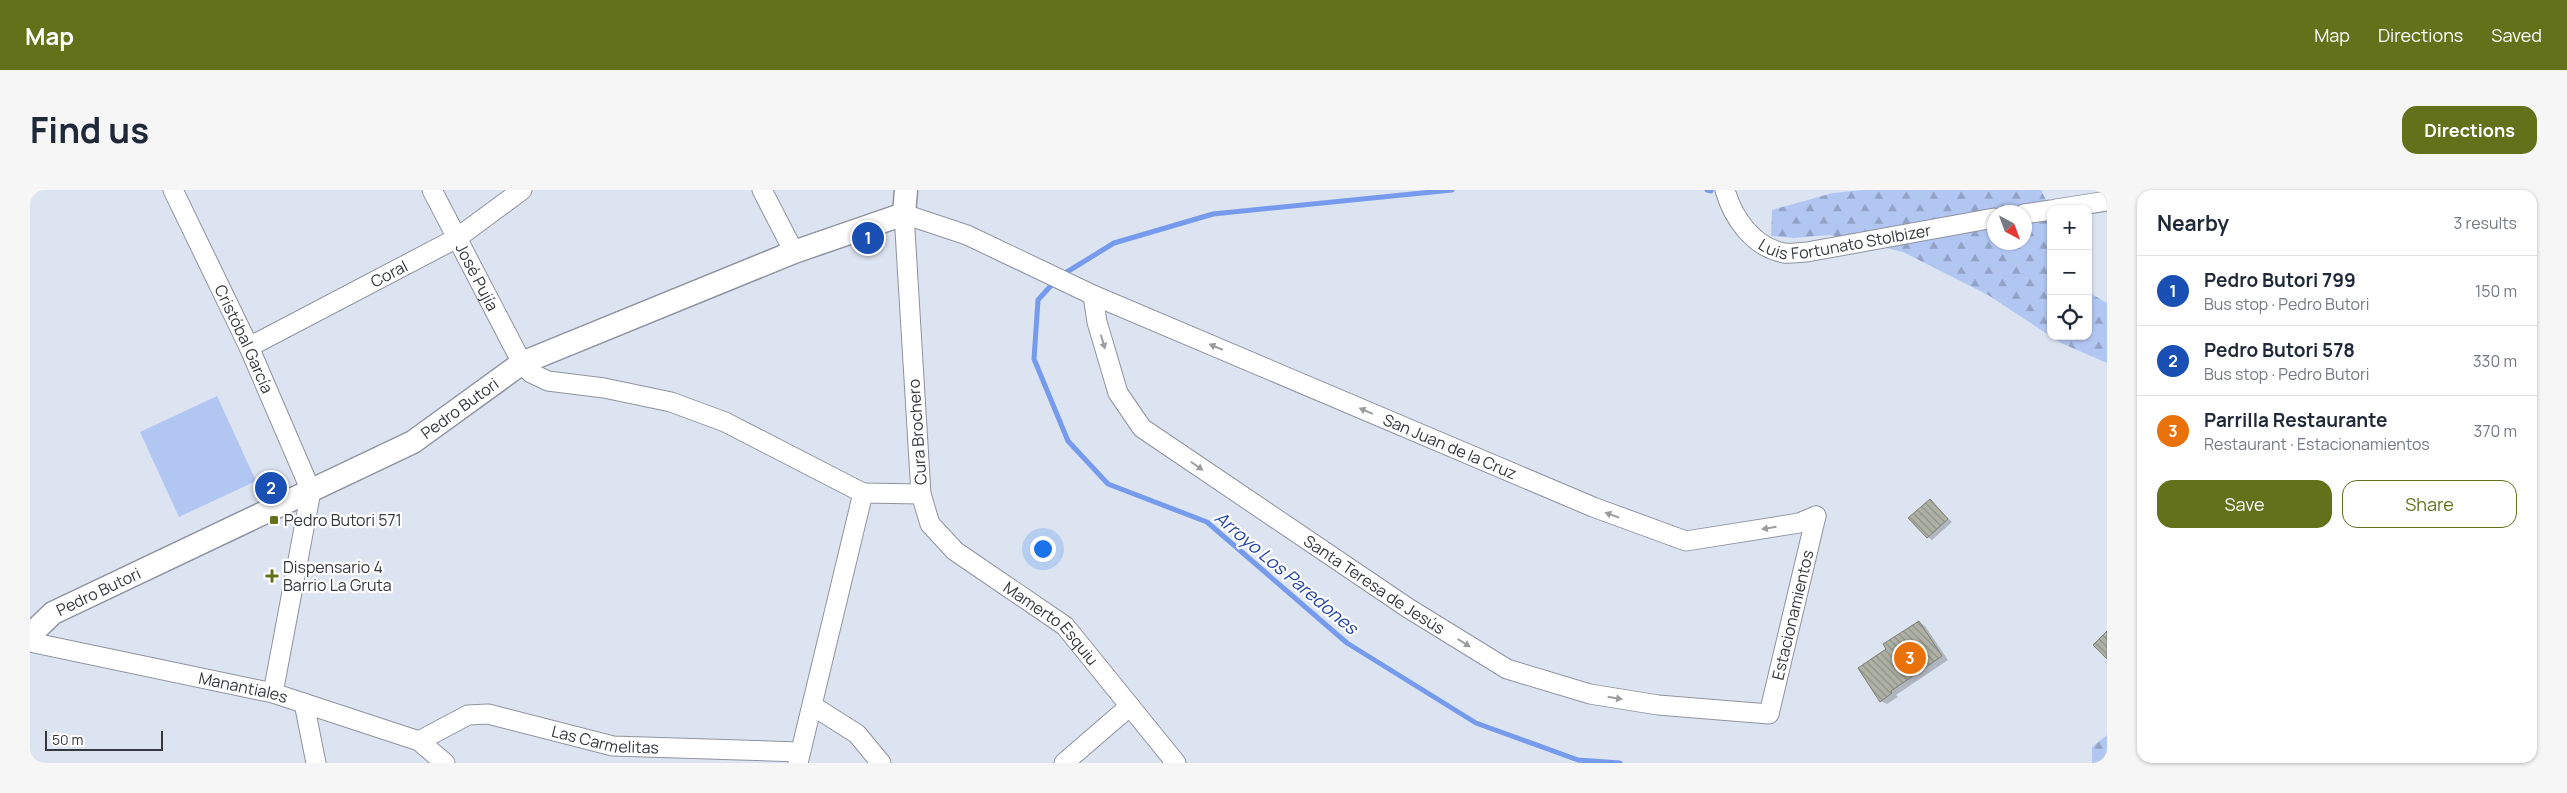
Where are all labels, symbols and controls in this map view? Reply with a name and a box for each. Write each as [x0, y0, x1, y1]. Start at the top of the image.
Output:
text: Map [25, 19, 74, 52]
text: Map [2314, 23, 2350, 47]
text: Directions [2378, 23, 2463, 47]
text: Saved [2491, 23, 2542, 47]
text: Find us [30, 106, 149, 154]
button: Directions [2402, 106, 2537, 154]
north arrow [1987, 205, 2032, 250]
map controls [2047, 205, 2092, 340]
button: + [2047, 205, 2092, 250]
text: Nearby [2157, 209, 2229, 237]
text: 3 results [2454, 212, 2517, 234]
pin: 1 [852, 219, 884, 257]
street label: Luis Fortunato Stolbizer [1754, 219, 1933, 265]
street label: José Pujía [450, 239, 504, 315]
button: − [2047, 250, 2092, 295]
street label: Coral [367, 255, 411, 292]
text: Pedro Butori 799 [2204, 267, 2356, 293]
text: 1 [2169, 280, 2177, 302]
text: 150 m [2475, 280, 2517, 302]
street label: Cristóbal García [209, 281, 279, 397]
text: Bus stop · Pedro Butori [2204, 293, 2369, 315]
button: locate [2047, 295, 2092, 340]
one-way arrow [1099, 335, 1107, 350]
text: Pedro Butori 578 [2204, 337, 2355, 363]
one-way arrow [1209, 343, 1223, 351]
text: 2 [2168, 350, 2178, 372]
text: 330 m [2473, 350, 2517, 372]
text: Bus stop · Pedro Butori [2204, 363, 2369, 385]
street label: Pedro Butori [416, 373, 503, 444]
street label: Cura Brochero [902, 378, 932, 486]
one-way arrow [1359, 406, 1373, 414]
text: Parrilla Restaurante [2204, 407, 2387, 433]
street label: San Juan de la Cruz [1380, 408, 1520, 484]
text: 3 [2168, 420, 2178, 442]
text: 370 m [2474, 420, 2517, 442]
text: Restaurant · Estacionamientos [2204, 433, 2430, 455]
one-way arrow [1190, 461, 1204, 471]
pin: 2 [255, 469, 287, 507]
button: Save [2157, 480, 2332, 528]
button: Share [2342, 480, 2517, 528]
water label: Arroyo Los Paredones [1210, 505, 1364, 640]
place label: Pedro Butori 571 [284, 509, 402, 531]
one-way arrow [1605, 510, 1620, 518]
marker: Pedro Butori 571 [268, 514, 280, 526]
one-way arrow [1761, 524, 1777, 532]
street label: Santa Teresa de Jesús [1300, 530, 1449, 639]
your location [1030, 536, 1056, 562]
street label: Estacionamientos [1766, 548, 1819, 682]
place label: Dispensario 4 Barrio La Gruta [283, 556, 392, 596]
street label: Pedro Butori [52, 562, 144, 621]
marker: Dispensario 4 Barrio La Gruta [265, 569, 279, 583]
street label: Mamerto Esquiu [999, 576, 1103, 670]
one-way arrow [1457, 638, 1470, 647]
pin: 3 [1894, 639, 1926, 677]
street label: Manantiales [197, 667, 291, 708]
one-way arrow [1607, 695, 1623, 703]
street label: Las Carmelitas [549, 720, 659, 758]
scale bar [45, 728, 162, 751]
text: 50 m [52, 730, 83, 749]

